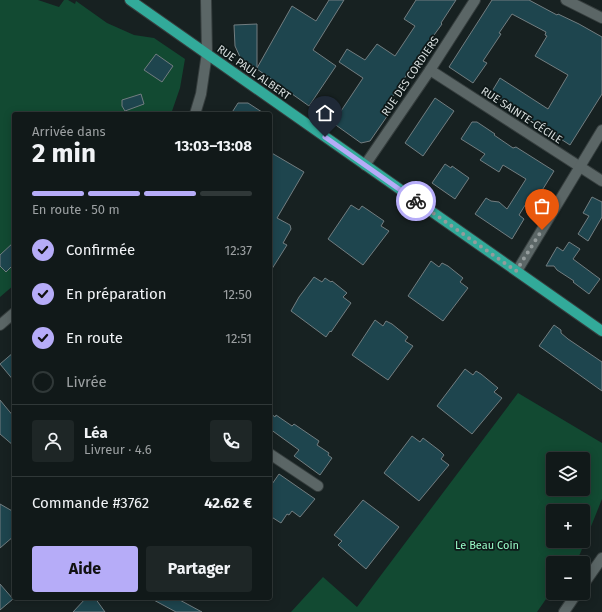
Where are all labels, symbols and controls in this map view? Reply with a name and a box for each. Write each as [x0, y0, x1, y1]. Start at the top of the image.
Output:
street label: RUE DES CORDIERS [379, 34, 442, 119]
street label: RUE PAUL ALBERT [214, 42, 293, 103]
street label: RUE SAINTE-CÉCILE [479, 83, 565, 147]
pin [308, 96, 342, 137]
icon: home [314, 102, 336, 124]
text: Arrivée dans [32, 124, 106, 139]
text: 13:03–13:08 [175, 137, 252, 155]
text: 2 min [32, 138, 96, 169]
courier [396, 181, 436, 221]
pin [525, 189, 559, 230]
icon: bike [405, 190, 427, 212]
icon: bag [531, 195, 553, 217]
text: En route · 50 m [32, 202, 120, 217]
icon: check [32, 239, 54, 261]
text: Confirmée [66, 241, 135, 259]
text: 12:37 [225, 243, 252, 258]
icon: check [32, 283, 54, 305]
text: En préparation [66, 285, 167, 303]
text: 12:50 [223, 287, 252, 302]
icon: check [32, 327, 54, 349]
text: En route [66, 329, 123, 347]
text: 12:51 [225, 331, 252, 346]
text: Livrée [66, 373, 107, 391]
button: person [32, 420, 74, 462]
button: phone [210, 420, 252, 462]
text: Léa [84, 424, 108, 442]
text: Livreur · 4.6 [84, 442, 152, 457]
map controls [546, 452, 590, 600]
button: layers [546, 452, 590, 496]
text: Commande #3762 [32, 494, 149, 512]
text: 42.62 € [204, 494, 252, 512]
button: + [546, 504, 590, 548]
park label: Le Beau Coin [455, 539, 519, 552]
button: Aide [32, 546, 138, 592]
button: Partager [146, 546, 252, 592]
button: − [546, 556, 590, 600]

